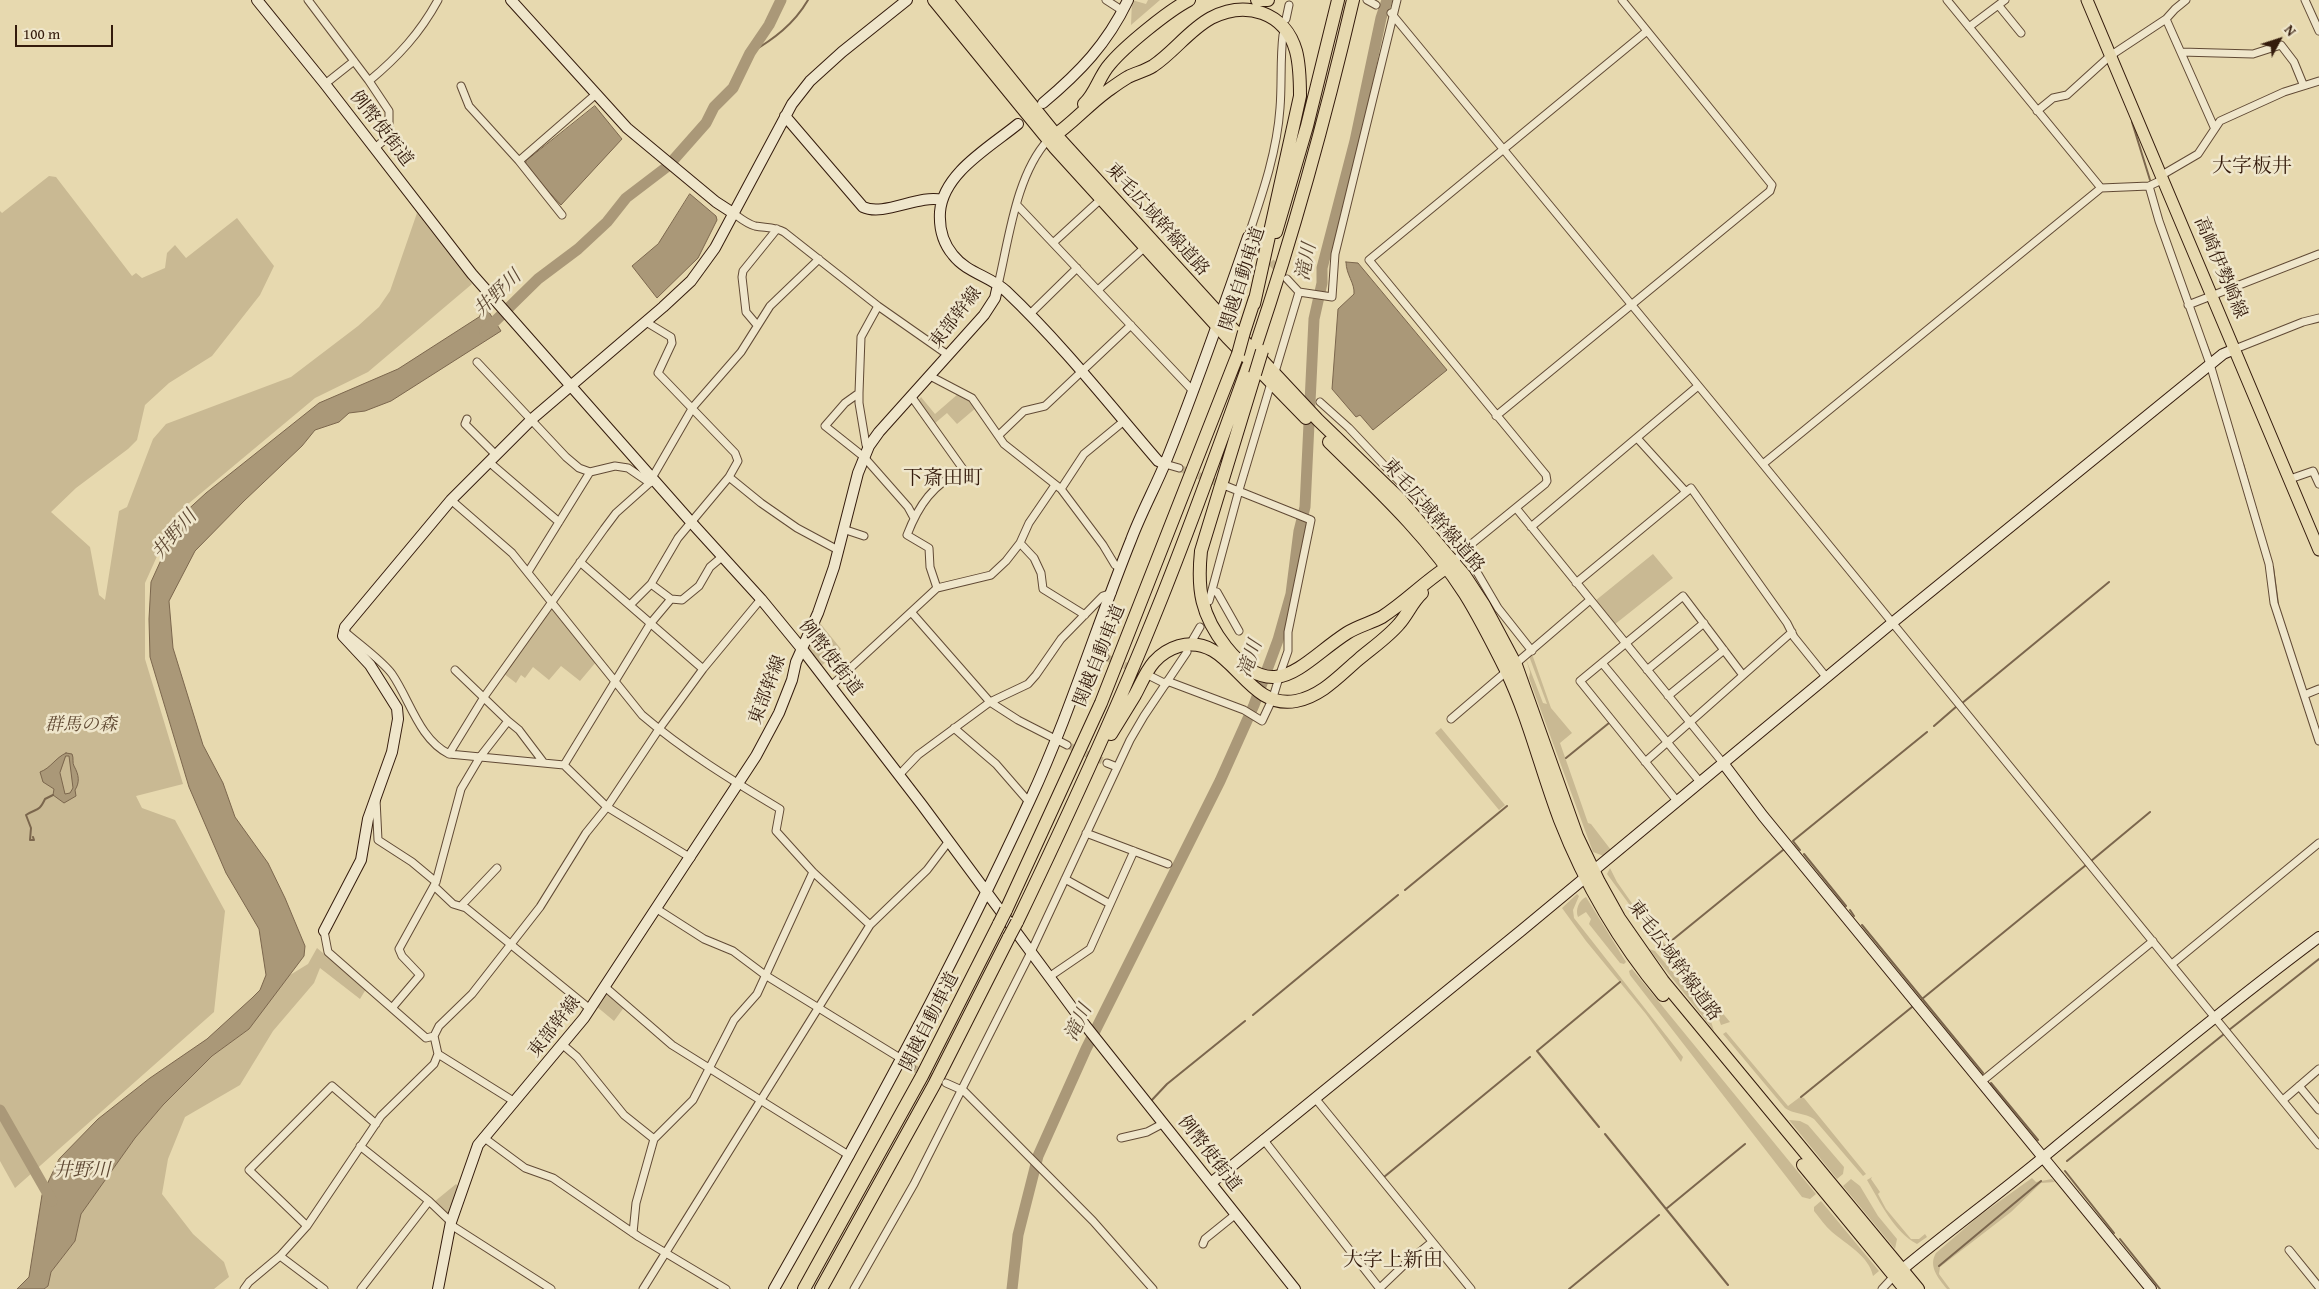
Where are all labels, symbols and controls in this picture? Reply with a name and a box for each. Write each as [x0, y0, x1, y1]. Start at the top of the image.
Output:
scale bar [18, 15, 115, 47]
north arrow [2254, 15, 2304, 65]
text: N [2280, 20, 2301, 40]
text: 100 m [23, 23, 60, 44]
street label: 例幣使街道 [345, 87, 417, 171]
district label: 大字板井 [2212, 155, 2292, 179]
street label: 東毛広域幹線道路 [1101, 159, 1213, 281]
street label: 高崎伊勢崎線 [2189, 214, 2251, 322]
street label: 関越自動車道 [1216, 224, 1270, 334]
water label: 滝川 [1292, 241, 1322, 283]
water label: 井野川 [470, 266, 526, 322]
street label: 東部幹線 [925, 283, 987, 353]
street label: 東毛広域幹線道路 [1378, 455, 1488, 577]
district label: 下斎田町 [903, 467, 983, 491]
water label: 井野川 [148, 506, 202, 564]
street label: 関越自動車道 [1070, 602, 1130, 710]
street label: 例幣使街道 [794, 616, 866, 700]
water label: 滝川 [1234, 637, 1268, 681]
street label: 東部幹線 [745, 653, 791, 727]
park label: 群馬の森 [45, 714, 117, 736]
street label: 東毛広域幹線道路 [1623, 896, 1725, 1026]
street label: 関越自動車道 [896, 969, 964, 1075]
street label: 東部幹線 [524, 992, 586, 1062]
water label: 滝川 [1060, 1001, 1098, 1045]
street label: 例幣使街道 [1173, 1112, 1245, 1196]
water label: 井野川 [54, 1160, 110, 1182]
district label: 大字上新田 [1343, 1249, 1443, 1273]

